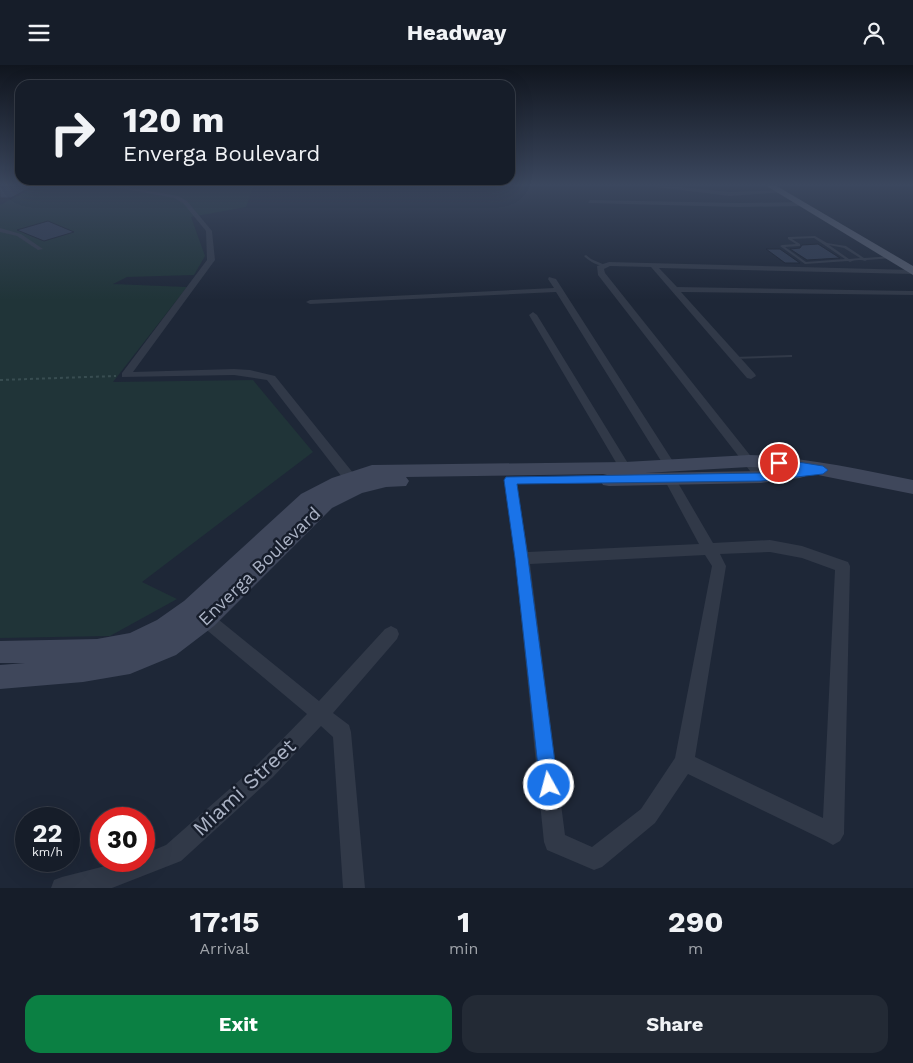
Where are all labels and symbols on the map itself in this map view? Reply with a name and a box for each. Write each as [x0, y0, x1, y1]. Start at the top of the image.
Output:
pin [758, 442, 800, 484]
street label: Enverga Boulevard [194, 502, 324, 630]
street label: Miami Street [187, 733, 301, 841]
position arrow [522, 758, 574, 810]
speed limit sign: 30 [90, 807, 155, 872]

